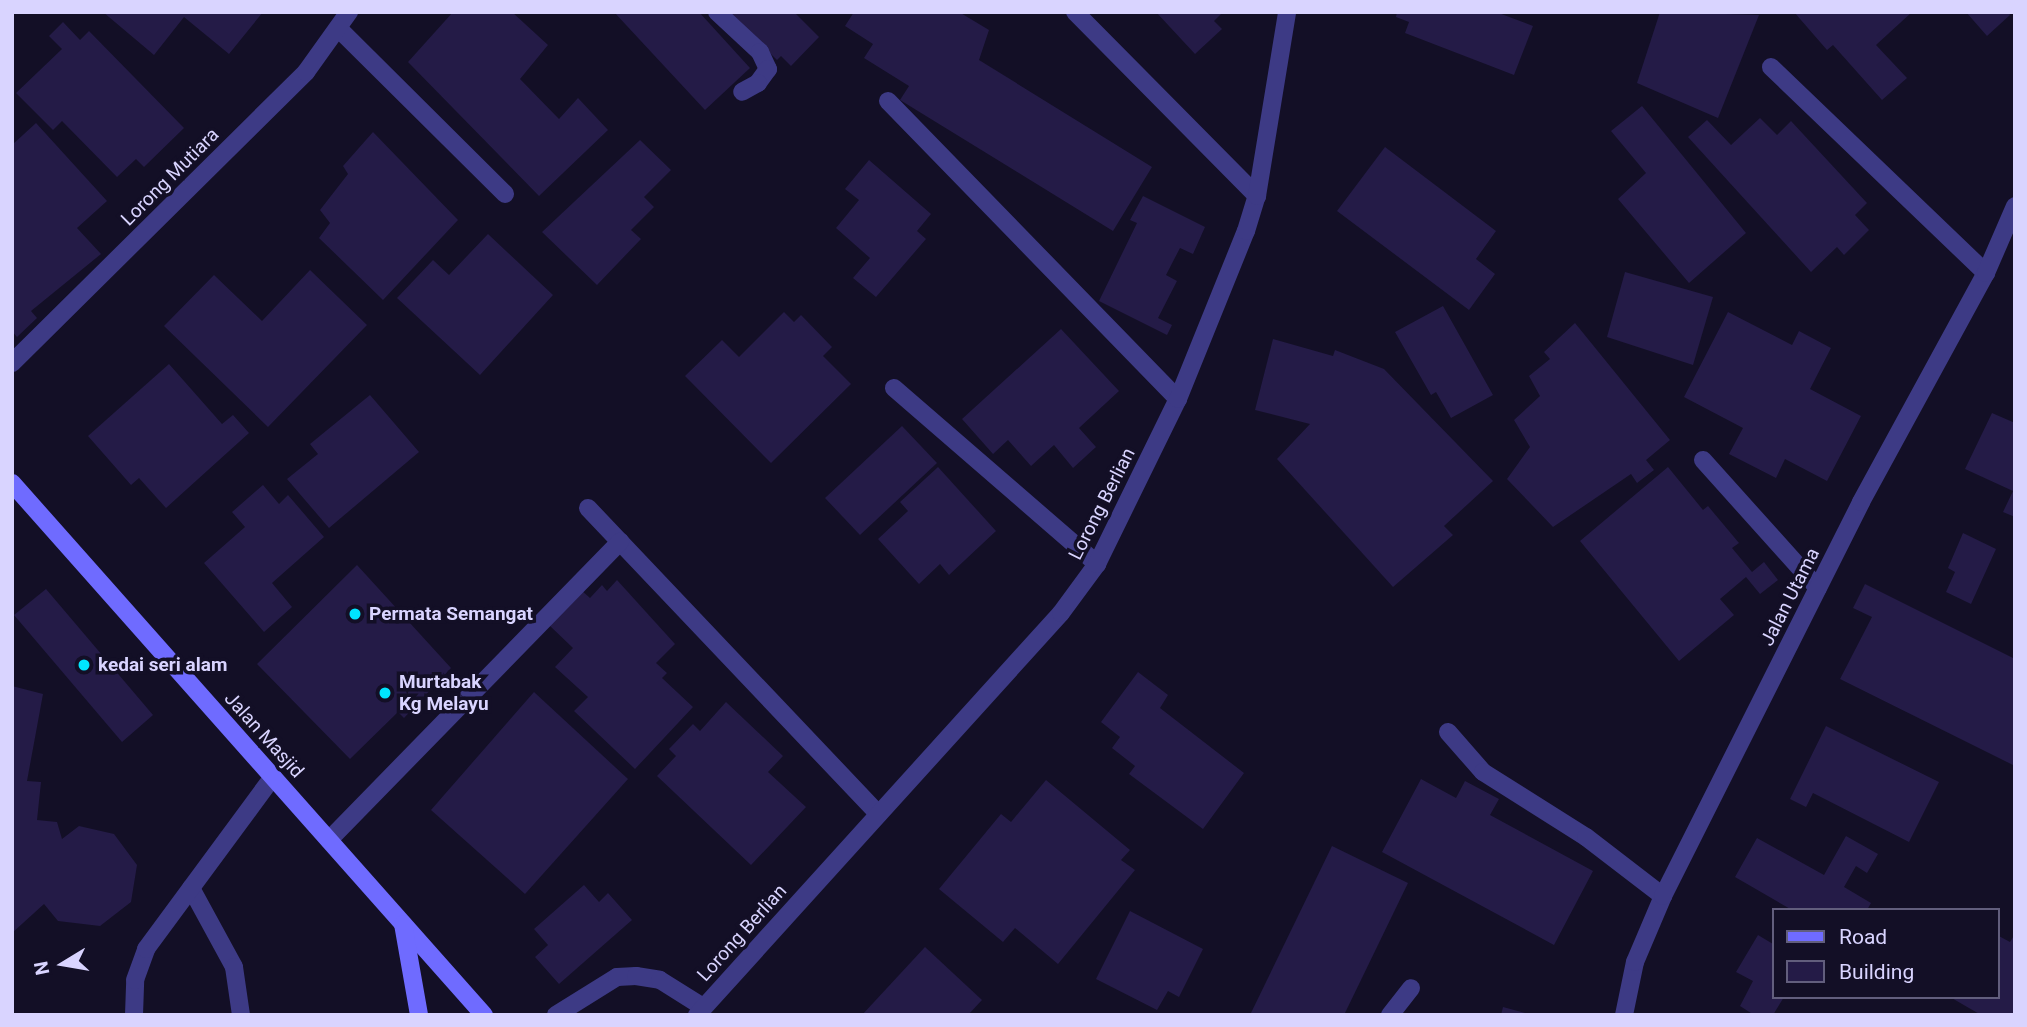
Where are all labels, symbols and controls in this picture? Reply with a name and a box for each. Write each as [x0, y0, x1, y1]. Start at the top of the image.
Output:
street label: Lorong Mutiara [116, 123, 224, 231]
street label: Lorong Berlian [1064, 444, 1140, 564]
street label: Jalan Utama [1756, 544, 1824, 650]
place label: Permata Semangat [369, 603, 533, 625]
marker: Permata Semangat [347, 606, 363, 622]
place label: kedai seri alam [98, 654, 227, 676]
marker: kedai seri alam [76, 657, 92, 673]
place label: Murtabak Kg Melayu [399, 671, 489, 715]
marker: Murtabak Kg Melayu [377, 685, 393, 701]
street label: Jalan Masjid [220, 687, 308, 783]
street label: Lorong Berlian [693, 880, 791, 986]
legend [1772, 908, 1999, 999]
text: Road [1839, 925, 1887, 949]
north arrow [28, 929, 98, 999]
text: N [29, 959, 54, 977]
text: Building [1839, 960, 1914, 984]

